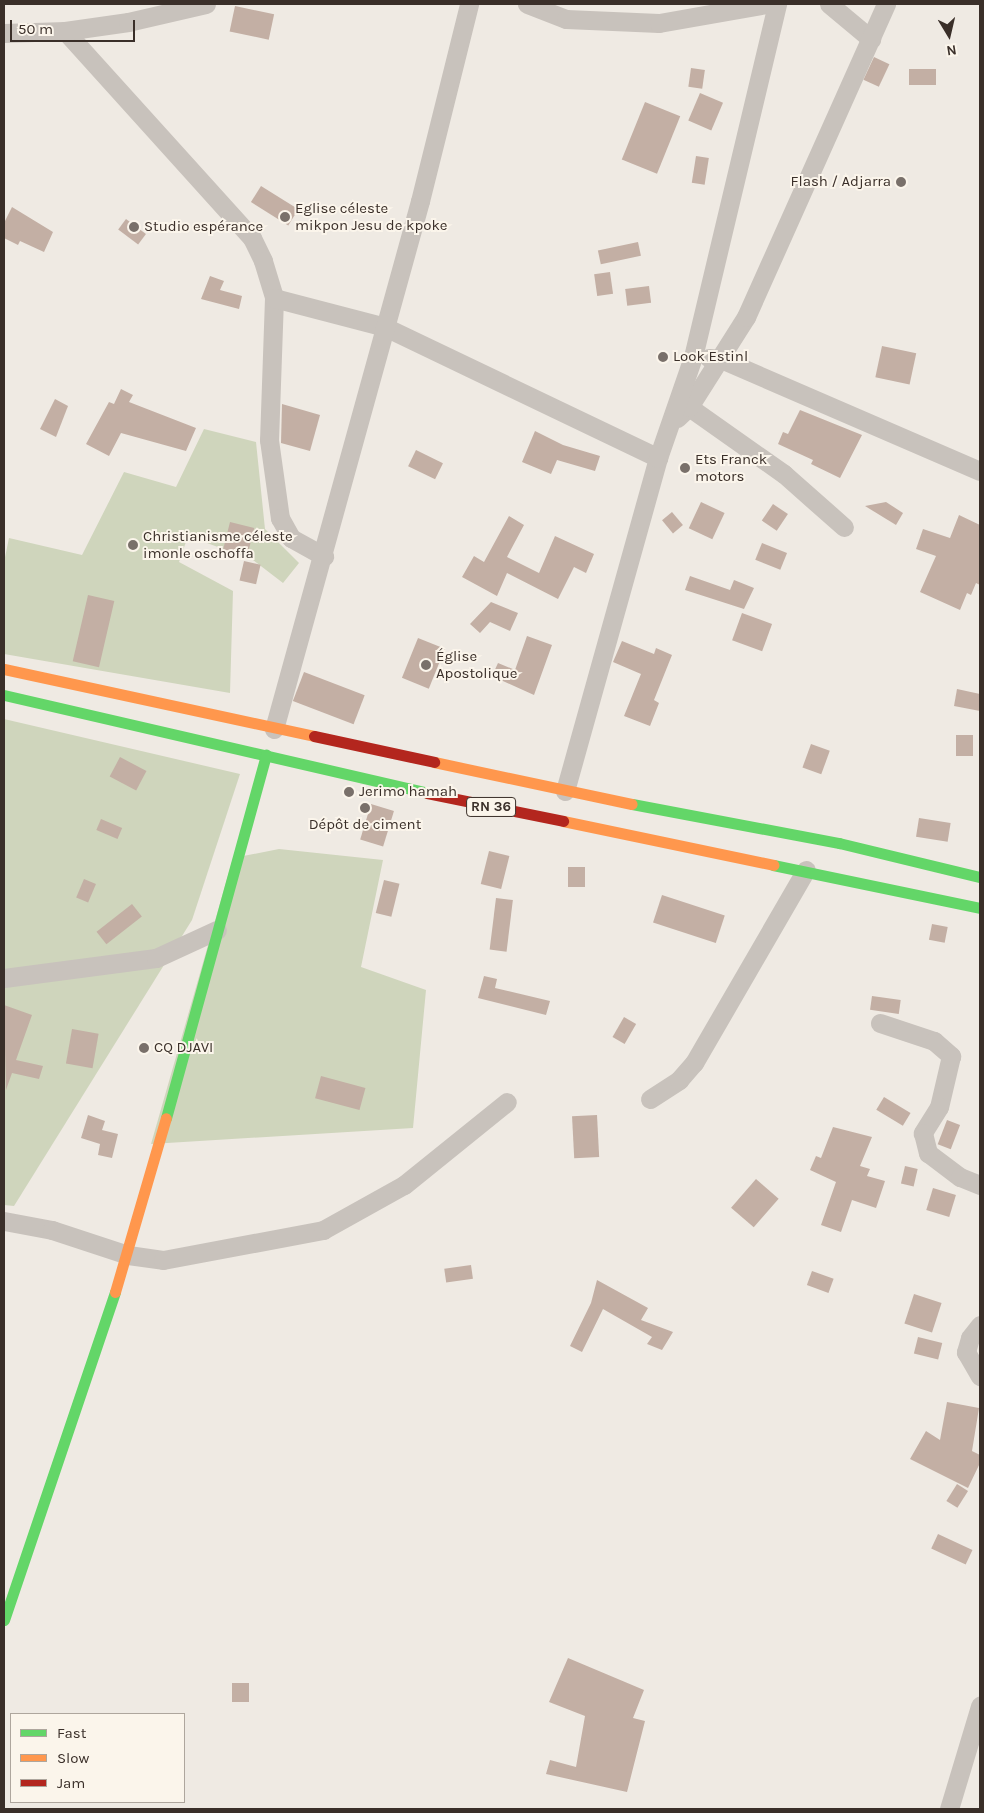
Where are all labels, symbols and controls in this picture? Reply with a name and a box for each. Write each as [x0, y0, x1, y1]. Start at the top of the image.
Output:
scale bar [12, 10, 138, 42]
north arrow [924, 10, 974, 60]
text: 50 m [18, 20, 53, 38]
text: N [945, 41, 958, 59]
place label: Flash / Adjarra [791, 173, 891, 191]
marker: Flash / Adjarra [895, 176, 907, 188]
place label: Eglise céleste mikpon Jesu de kpoke [295, 199, 448, 234]
marker: Eglise céleste mikpon Jesu de kpoke [279, 211, 291, 223]
place label: Studio espérance [144, 218, 263, 236]
marker: Studio espérance [128, 221, 140, 233]
place label: Look Estinl [673, 348, 748, 366]
marker: Look Estinl [657, 351, 669, 363]
place label: Ets Franck motors [695, 450, 767, 485]
marker: Ets Franck motors [679, 462, 691, 474]
place label: Christianisme céleste imonle oschoffa [143, 527, 293, 562]
marker: Christianisme céleste imonle oschoffa [127, 539, 139, 551]
place label: Église Apostolique [436, 647, 518, 682]
marker: Église Apostolique [420, 659, 432, 671]
place label: Jerimo hamah [359, 783, 457, 801]
marker: Jerimo hamah [343, 786, 355, 798]
road number: RN 36 [466, 796, 516, 819]
marker: Dépôt de ciment [359, 802, 371, 814]
place label: Dépôt de ciment [309, 816, 421, 834]
place label: CQ DJAVI [154, 1039, 213, 1057]
marker: CQ DJAVI [138, 1042, 150, 1054]
legend [10, 1713, 185, 1803]
text: Fast [57, 1724, 86, 1742]
text: Slow [57, 1749, 89, 1767]
text: Jam [57, 1774, 85, 1792]

